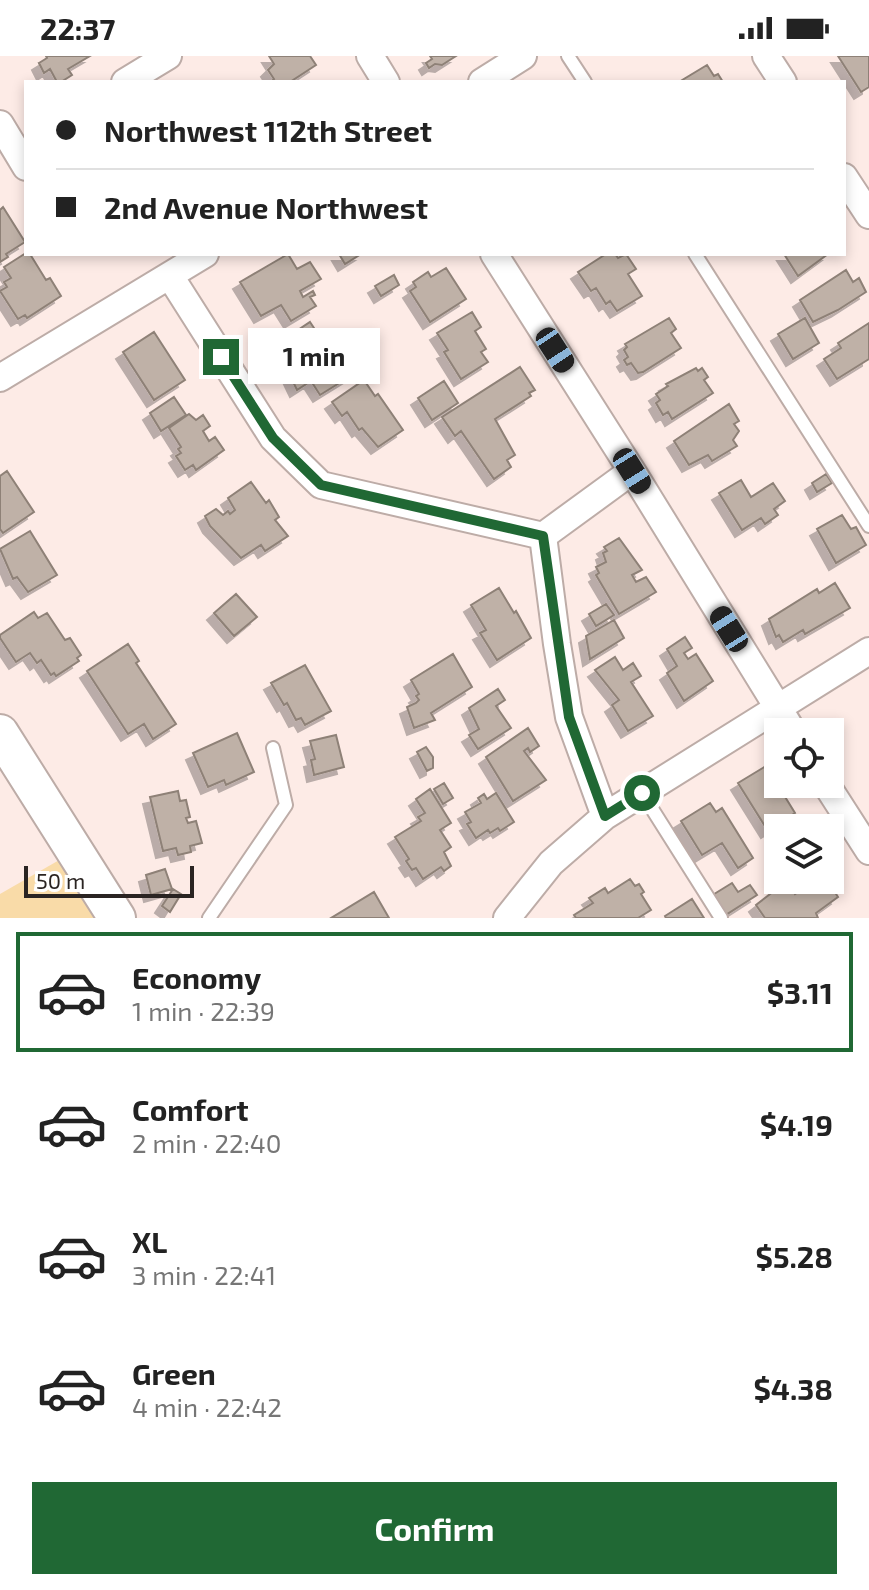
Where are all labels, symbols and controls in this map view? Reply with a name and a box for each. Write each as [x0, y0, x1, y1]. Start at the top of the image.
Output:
text: 22:37 [40, 10, 115, 46]
text: Northwest 112th Street [104, 112, 432, 148]
text: 2nd Avenue Northwest [104, 189, 428, 225]
car [532, 323, 578, 377]
callout: 1 min [249, 329, 381, 385]
route end [203, 339, 239, 375]
text: 1 min [283, 340, 345, 371]
car [609, 444, 655, 498]
car [706, 602, 752, 656]
map controls [764, 718, 844, 894]
button: locate [764, 718, 844, 798]
route start [624, 775, 660, 811]
button: layers [764, 814, 844, 894]
scale bar [24, 862, 194, 898]
text: 50 m [36, 867, 85, 893]
icon: car [36, 956, 108, 1028]
text: Economy [132, 959, 261, 995]
text: $3.11 [767, 974, 833, 1010]
text: 1 min · 22:39 [132, 995, 275, 1026]
icon: car [36, 1088, 108, 1160]
text: Comfort [132, 1091, 249, 1127]
text: $4.19 [760, 1106, 833, 1142]
text: 2 min · 22:40 [132, 1127, 282, 1158]
icon: car [36, 1220, 108, 1292]
text: XL [132, 1223, 167, 1259]
text: $5.28 [756, 1238, 833, 1274]
text: 3 min · 22:41 [132, 1259, 276, 1290]
icon: car [36, 1352, 108, 1424]
text: Green [132, 1355, 216, 1391]
text: $4.38 [753, 1370, 833, 1406]
text: 4 min · 22:42 [132, 1391, 282, 1422]
button: Confirm [32, 1482, 837, 1574]

